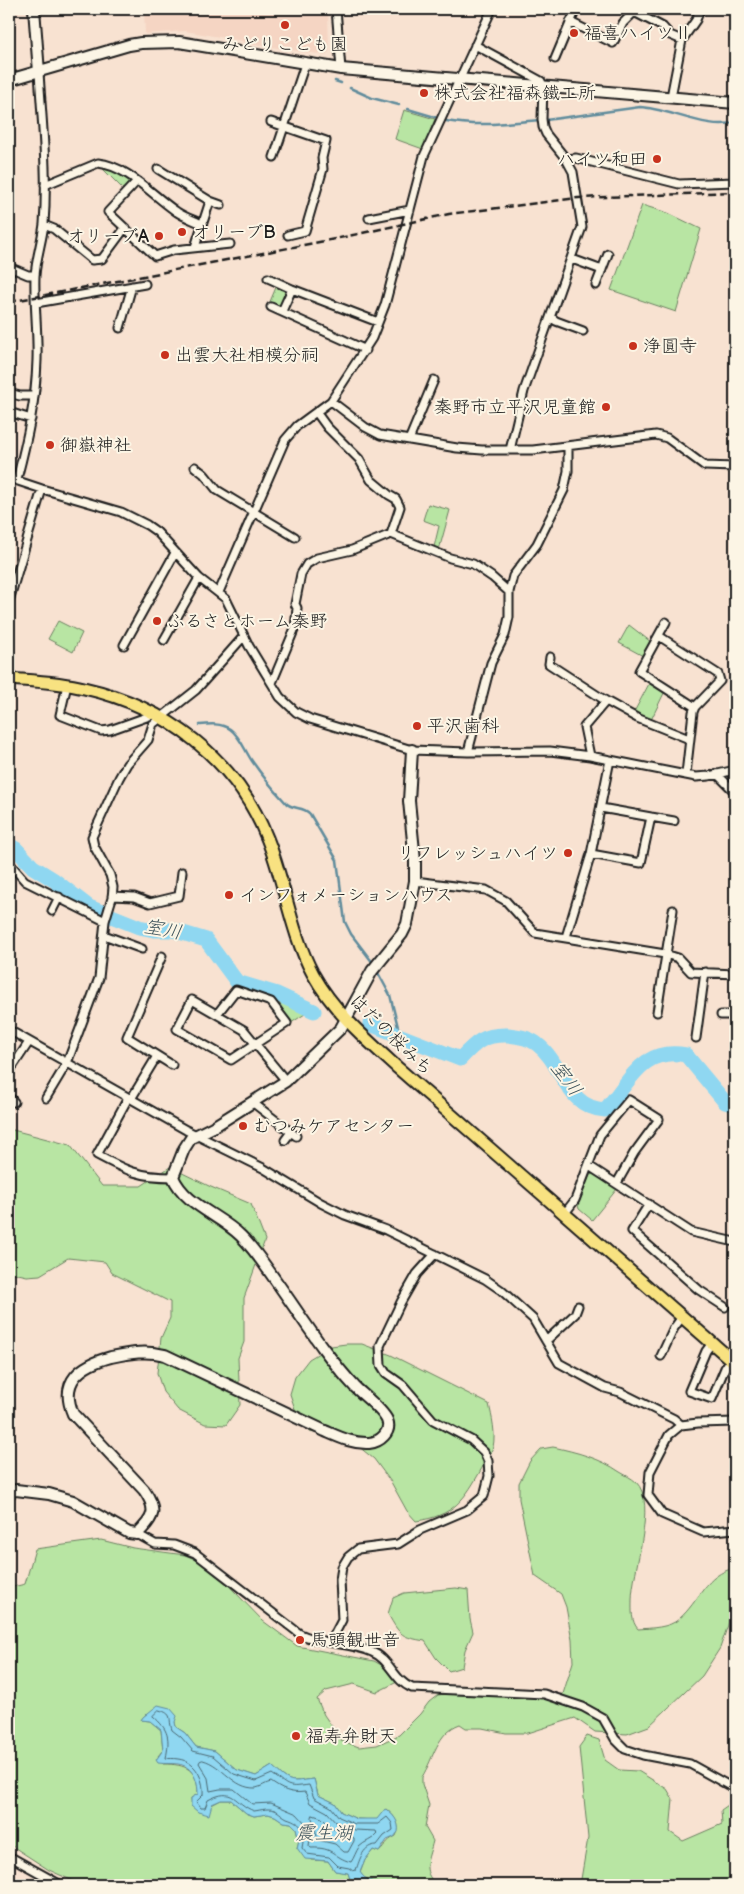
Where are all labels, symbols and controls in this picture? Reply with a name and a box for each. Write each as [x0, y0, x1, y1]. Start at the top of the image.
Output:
marker: みどりこども園 [279, 19, 291, 31]
place label: 福喜ハイツⅡ [584, 23, 692, 44]
marker: 福喜ハイツⅡ [568, 27, 580, 39]
place label: みどりこども園 [222, 34, 348, 55]
place label: 株式会社福森鐵工所 [434, 83, 596, 104]
marker: 株式会社福森鐵工所 [418, 87, 430, 99]
place label: ハイツ和田 [557, 149, 647, 170]
marker: ハイツ和田 [651, 153, 663, 165]
place label: オリーブB [192, 222, 276, 243]
place label: オリーブA [67, 226, 149, 247]
marker: オリーブB [176, 226, 188, 238]
marker: オリーブA [153, 230, 165, 242]
place label: 浄圓寺 [643, 336, 697, 357]
marker: 浄圓寺 [627, 340, 639, 352]
place label: 出雲大社相模分祠 [175, 345, 319, 366]
marker: 出雲大社相模分祠 [159, 349, 171, 361]
place label: 秦野市立平沢児童館 [434, 397, 596, 418]
marker: 秦野市立平沢児童館 [600, 401, 612, 413]
place label: 御嶽神社 [60, 435, 132, 456]
marker: 御嶽神社 [44, 439, 56, 451]
place label: ふるさとホーム秦野 [167, 611, 328, 632]
marker: ふるさとホーム秦野 [151, 615, 163, 627]
place label: 平沢歯科 [427, 716, 499, 737]
marker: 平沢歯科 [411, 720, 423, 732]
place label: リフレッシュハイツ [397, 843, 558, 864]
marker: リフレッシュハイツ [562, 847, 574, 859]
place label: インフォメーションハウス [239, 885, 453, 906]
marker: インフォメーションハウス [223, 889, 235, 901]
water label: 室川 [142, 915, 184, 945]
street label: はだの桜みち [345, 990, 437, 1080]
water label: 室川 [545, 1057, 587, 1101]
place label: むつみケアセンター [253, 1116, 414, 1137]
marker: むつみケアセンター [237, 1120, 249, 1132]
place label: 馬頭観世音 [310, 1630, 400, 1651]
marker: 馬頭観世音 [294, 1634, 306, 1646]
place label: 福寿弁財天 [306, 1726, 396, 1747]
marker: 福寿弁財天 [290, 1730, 302, 1742]
water label: 震生湖 [295, 1822, 354, 1845]

